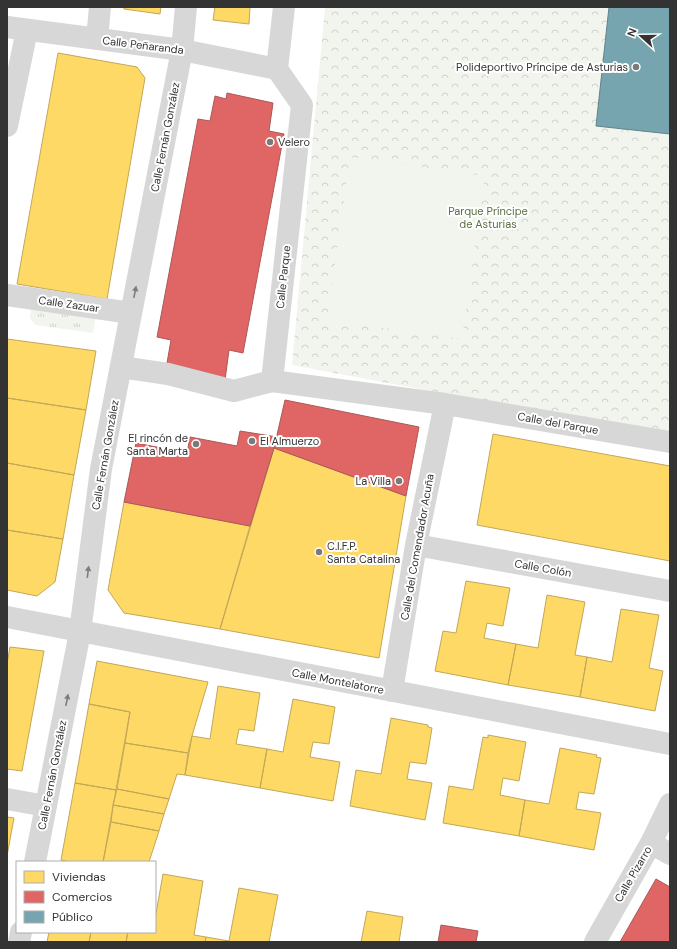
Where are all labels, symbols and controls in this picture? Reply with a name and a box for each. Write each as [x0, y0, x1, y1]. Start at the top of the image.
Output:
north arrow [621, 16, 661, 56]
text: N [624, 26, 640, 39]
street label: Calle Peñaranda [102, 33, 184, 57]
place label: Polideportivo Príncipe de Asturias [456, 60, 628, 74]
marker: Polideportivo Príncipe de Asturias [631, 62, 641, 72]
street label: Calle Fernán González [147, 81, 183, 193]
place label: Velero [278, 135, 310, 149]
marker: Velero [265, 137, 275, 147]
park label: Parque Príncipe de Asturias [448, 204, 528, 231]
street label: Calle Parque [273, 245, 293, 309]
one-way arrow [132, 286, 138, 298]
street label: Calle Zazuar [38, 293, 100, 315]
street label: Calle Fernán González [88, 399, 122, 511]
street label: Calle del Parque [516, 409, 600, 437]
place label: El rincón de Santa Marta [126, 431, 188, 458]
place label: El Almuerzo [260, 434, 319, 448]
marker: El Almuerzo [247, 436, 257, 446]
marker: El rincón de Santa Marta [191, 439, 201, 449]
street label: Calle del Comendador Acuña [397, 473, 437, 621]
place label: La Villa [355, 474, 391, 488]
marker: La Villa [394, 476, 404, 486]
place label: C.I.F.P. Santa Catalina [327, 539, 400, 566]
marker: C.I.F.P. Santa Catalina [314, 547, 324, 557]
street label: Calle Colón [513, 556, 573, 580]
one-way arrow [85, 566, 91, 578]
street label: Calle Montelatorre [291, 665, 385, 697]
one-way arrow [64, 694, 70, 706]
street label: Calle Fernán González [34, 719, 70, 831]
street label: Calle Pizarro [611, 843, 655, 905]
legend [16, 861, 156, 933]
text: Viviendas [52, 869, 106, 885]
text: Comercios [52, 889, 112, 905]
text: Público [52, 909, 93, 925]

